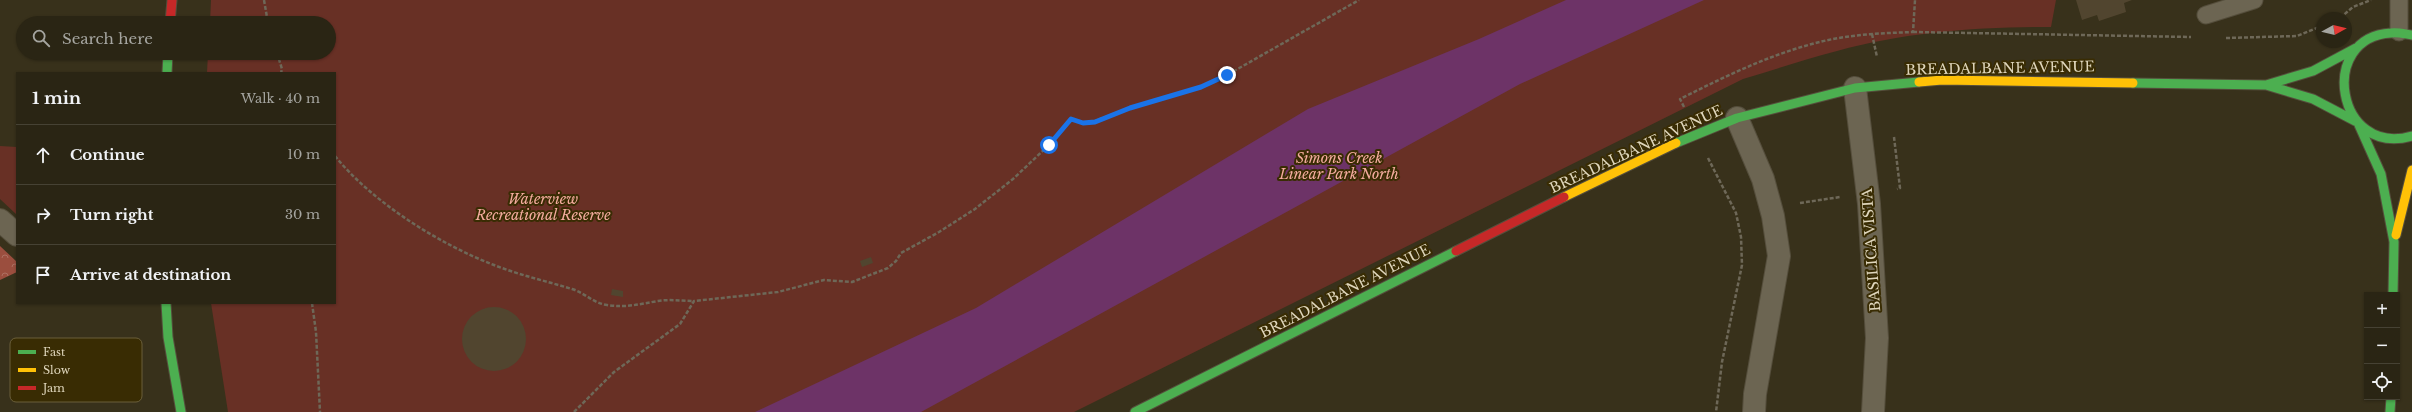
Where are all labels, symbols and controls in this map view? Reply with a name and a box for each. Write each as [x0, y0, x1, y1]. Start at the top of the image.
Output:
north arrow [2316, 12, 2352, 48]
search box [16, 16, 336, 60]
icon: search [30, 27, 52, 49]
text: Search here [62, 29, 153, 48]
street label: BREADALBANE AVENUE [1905, 57, 2095, 79]
route end [1218, 66, 1236, 84]
text: 1 min [32, 88, 81, 109]
text: Walk · 40 m [241, 90, 320, 107]
street label: BREADALBANE AVENUE [1547, 101, 1725, 197]
route start [1040, 136, 1058, 154]
icon: ahead [32, 144, 54, 166]
text: Continue [70, 145, 145, 164]
text: 10 m [287, 146, 320, 163]
park label: Simons Creek Linear Park North [1278, 149, 1399, 183]
street label: BASILICA VISTA [1858, 187, 1884, 312]
park label: Waterview Recreational Reserve [474, 190, 611, 224]
icon: right [32, 204, 54, 226]
text: Turn right [70, 205, 153, 224]
text: 30 m [285, 206, 320, 223]
street label: BREADALBANE AVENUE [1257, 240, 1433, 342]
icon: arrive [32, 264, 54, 286]
text: Arrive at destination [70, 265, 231, 284]
map controls [2364, 292, 2400, 400]
button: + [2364, 292, 2400, 328]
button: − [2364, 328, 2400, 364]
legend [10, 338, 142, 402]
text: Fast [43, 345, 66, 359]
text: Slow [43, 363, 71, 377]
button: locate [2364, 364, 2400, 400]
text: Jam [41, 381, 65, 395]

